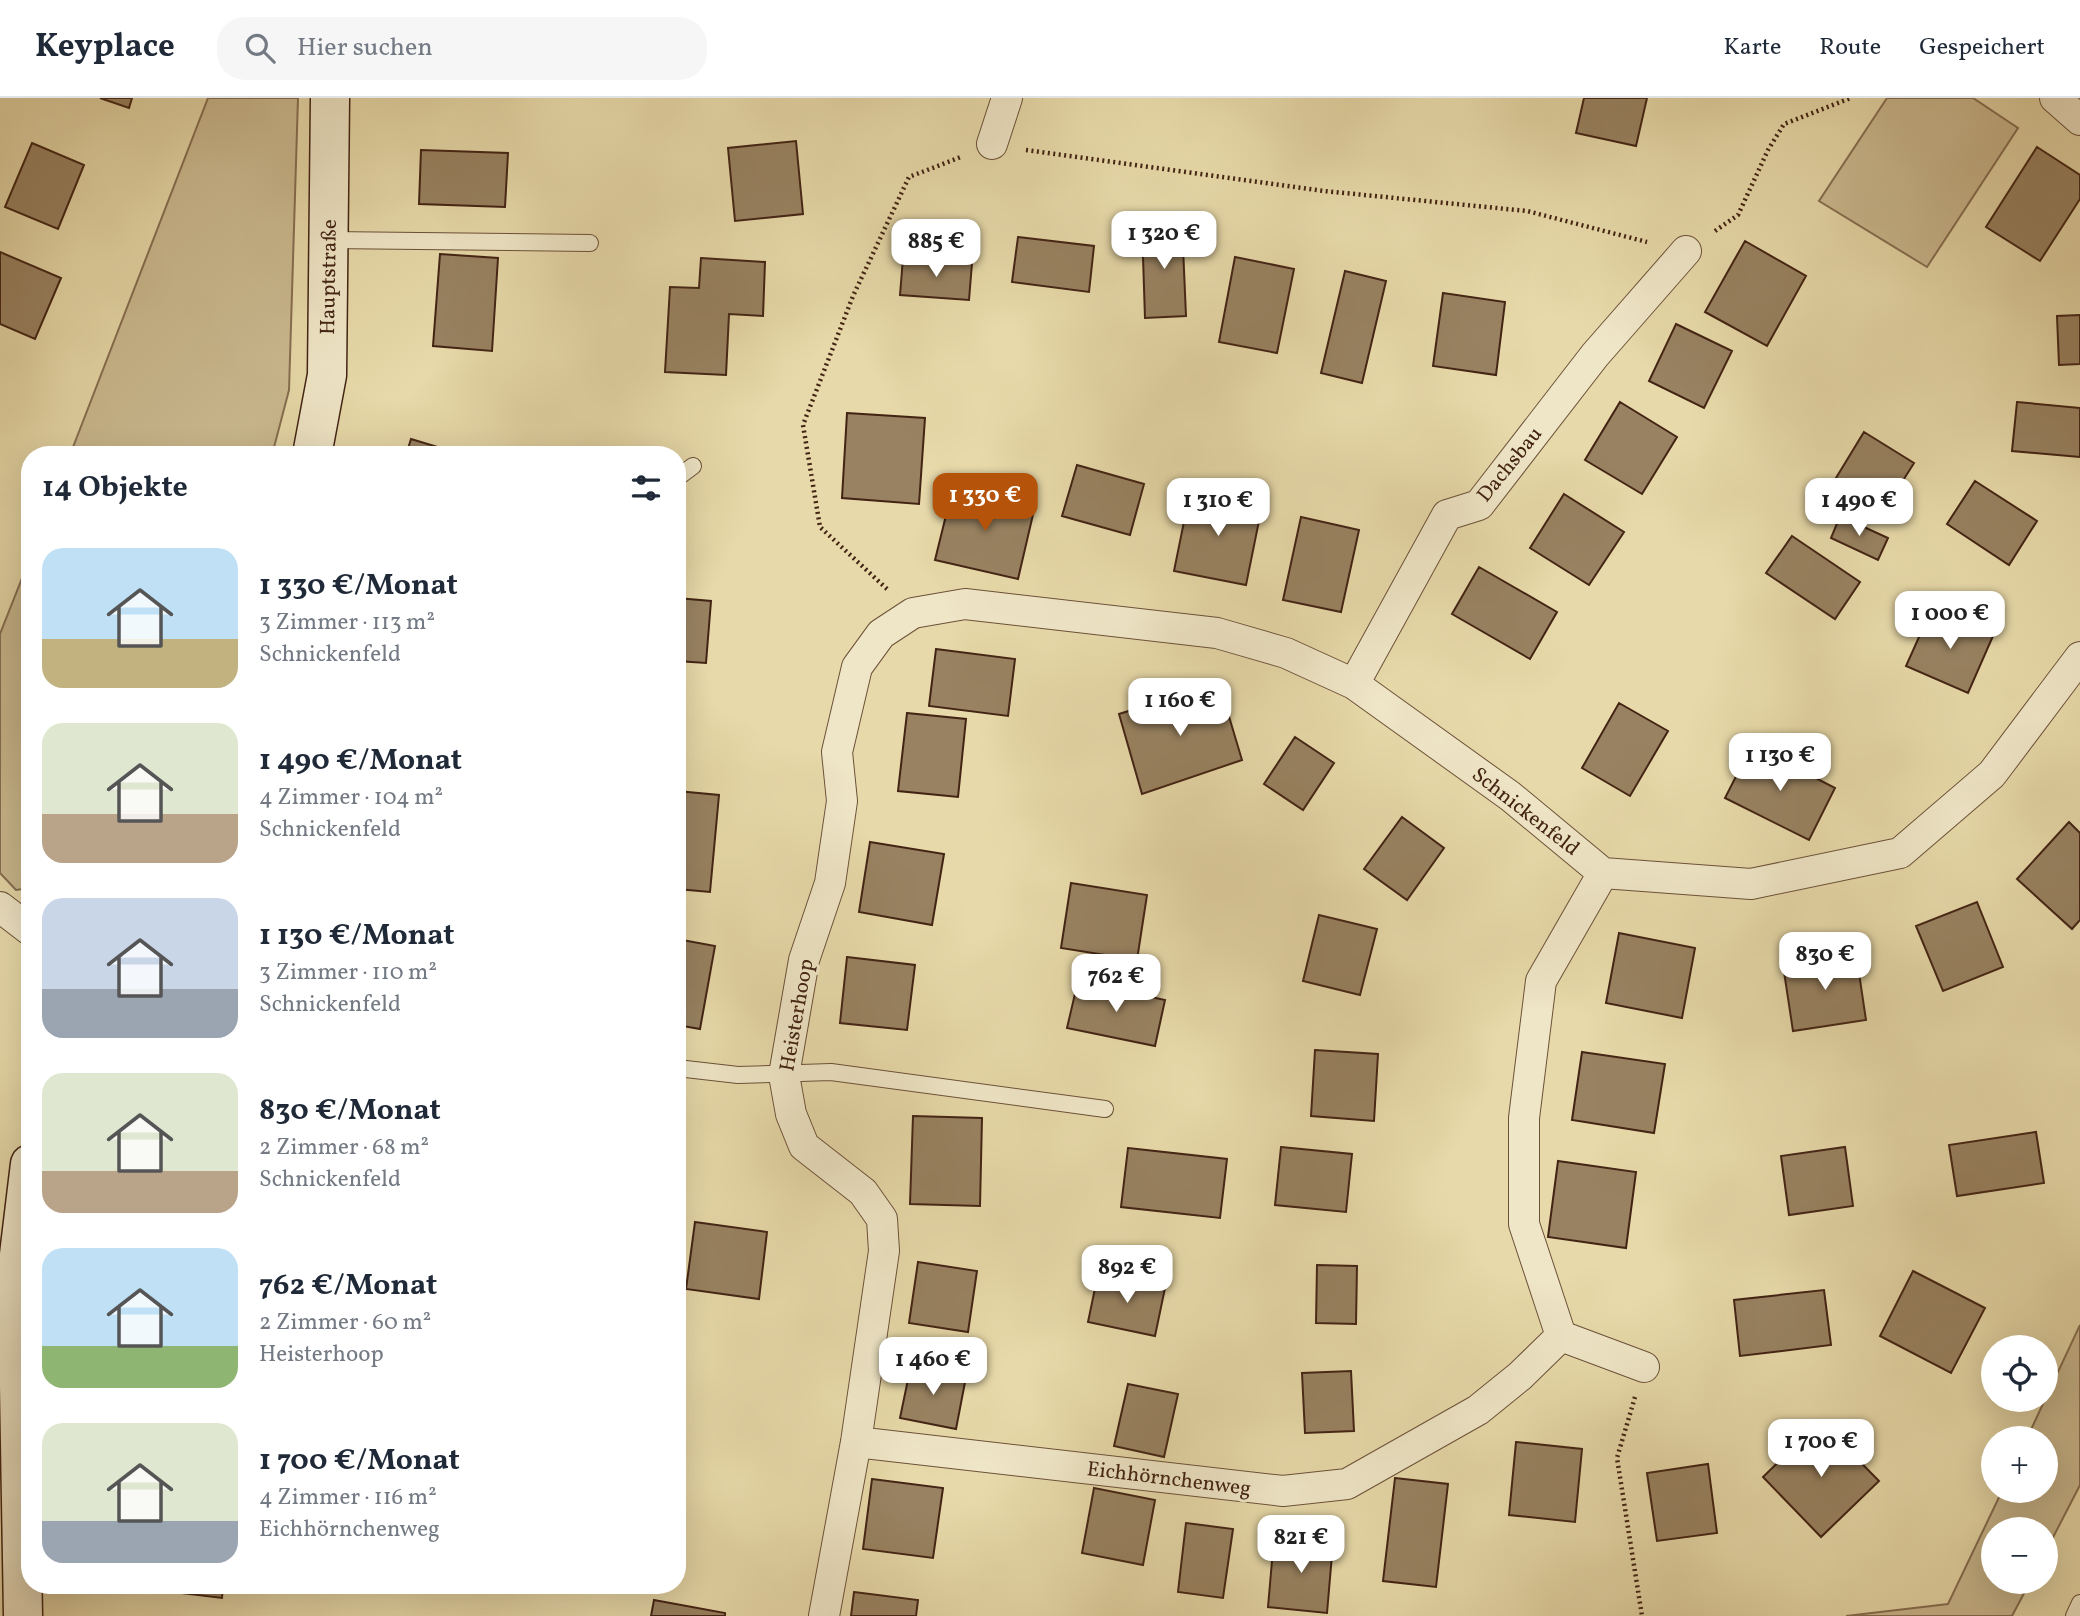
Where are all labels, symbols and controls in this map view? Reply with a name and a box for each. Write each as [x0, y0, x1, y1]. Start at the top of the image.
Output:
search box [217, 17, 707, 80]
text: Keyplace [35, 25, 175, 71]
icon: search [241, 29, 279, 67]
text: Hier suchen [297, 30, 433, 66]
text: Karte [1724, 31, 1781, 65]
text: Route [1819, 31, 1881, 65]
text: Gespeichert [1919, 31, 2045, 65]
pin: 1 320 € [1099, 212, 1229, 271]
text: 1 320 € [1127, 218, 1201, 250]
street label: Hauptstraße [314, 219, 345, 335]
pin: 885 € [887, 220, 985, 279]
text: 885 € [907, 226, 965, 258]
street label: Dachsbau [1471, 421, 1550, 509]
text: 14 Objekte [42, 467, 188, 509]
icon: filters [627, 469, 665, 507]
pin: 1 330 € [920, 474, 1050, 533]
pin: 1 310 € [1153, 478, 1283, 538]
pin: 1 490 € [1794, 478, 1924, 538]
text: 1 330 € [949, 480, 1021, 512]
text: 1 310 € [1183, 485, 1253, 517]
text: 1 490 € [1821, 485, 1897, 517]
text: 1 330 €/Monat [259, 565, 458, 607]
icon: home [98, 576, 182, 660]
pin: 1 000 € [1885, 592, 2015, 651]
text: 1 000 € [1911, 598, 1989, 630]
text: 3 Zimmer · 113 m² [259, 607, 435, 639]
text: Schnickenfeld [259, 639, 401, 671]
pin: 1 160 € [1115, 678, 1245, 738]
text: 1 160 € [1144, 685, 1216, 717]
pin: 1 130 € [1715, 734, 1845, 793]
text: 1 490 €/Monat [259, 740, 462, 782]
text: 1 130 € [1745, 740, 1815, 772]
icon: home [98, 751, 182, 835]
street label: Schnickenfeld [1465, 761, 1585, 863]
text: 4 Zimmer · 104 m² [259, 782, 443, 814]
text: Schnickenfeld [259, 814, 401, 846]
text: 1 130 €/Monat [259, 915, 455, 957]
icon: home [98, 926, 182, 1010]
pin: 830 € [1776, 932, 1874, 992]
text: 830 € [1795, 939, 1855, 971]
pin: 762 € [1067, 954, 1165, 1014]
text: 3 Zimmer · 110 m² [259, 957, 437, 989]
street label: Heisterhoop [773, 957, 822, 1074]
text: 762 € [1088, 961, 1144, 993]
text: Schnickenfeld [259, 989, 401, 1021]
text: 830 €/Monat [259, 1090, 441, 1132]
icon: home [98, 1101, 182, 1185]
text: 2 Zimmer · 68 m² [259, 1132, 429, 1164]
text: Schnickenfeld [259, 1164, 401, 1196]
pin: 892 € [1078, 1246, 1176, 1305]
text: 892 € [1098, 1252, 1156, 1284]
text: 762 €/Monat [259, 1265, 437, 1307]
icon: home [98, 1276, 182, 1360]
text: 2 Zimmer · 60 m² [259, 1307, 431, 1339]
map controls [1981, 1335, 2058, 1594]
button: locate [1981, 1335, 2058, 1412]
pin: 1 460 € [868, 1338, 998, 1397]
text: Heisterhoop [259, 1339, 384, 1371]
text: 1 460 € [895, 1344, 971, 1376]
pin: 1 700 € [1756, 1420, 1886, 1479]
text: 1 700 € [1784, 1426, 1858, 1458]
button: + [1981, 1426, 2058, 1503]
text: 1 700 €/Monat [259, 1440, 460, 1482]
icon: home [98, 1451, 182, 1535]
street label: Eichhörnchenweg [1085, 1455, 1253, 1504]
text: 4 Zimmer · 116 m² [259, 1482, 437, 1514]
text: Eichhörnchenweg [259, 1514, 440, 1546]
pin: 821 € [1252, 1516, 1350, 1575]
button: − [1981, 1517, 2058, 1594]
text: 821 € [1273, 1522, 1329, 1554]

